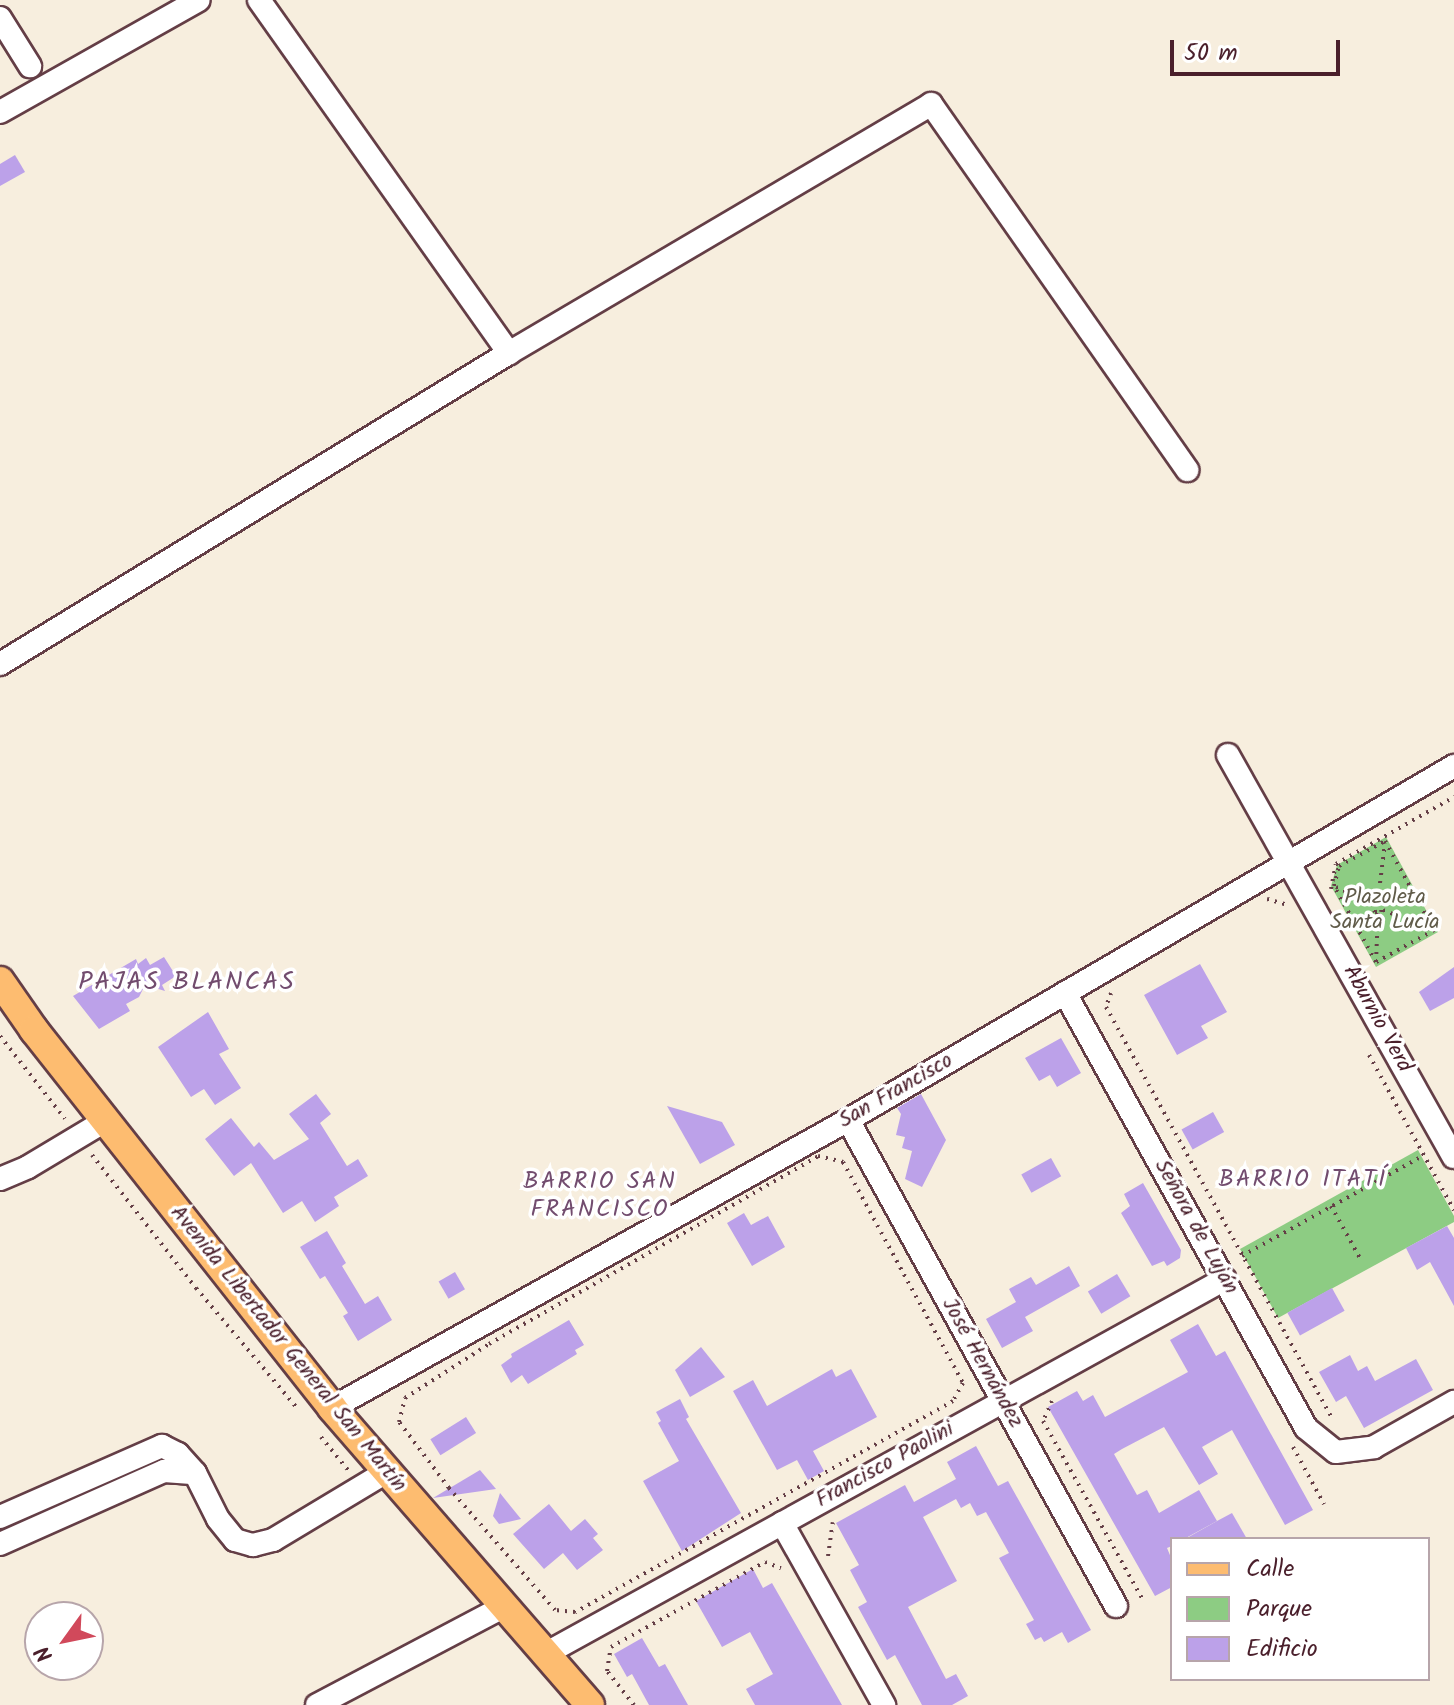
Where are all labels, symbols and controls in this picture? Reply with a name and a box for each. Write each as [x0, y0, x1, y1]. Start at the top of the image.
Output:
scale bar [1174, 24, 1344, 74]
text: 50 m [1184, 34, 1238, 73]
park label: Plazoleta Santa Lucía [1330, 884, 1440, 936]
street label: Aburnio Verd [1337, 961, 1417, 1077]
district label: PAJAS BLANCAS [78, 967, 296, 999]
street label: San Francisco [834, 1048, 958, 1134]
street label: Señora de Luján [1148, 1155, 1244, 1299]
district label: BARRIO ITATÍ [1219, 1166, 1387, 1194]
district label: BARRIO SAN FRANCISCO [523, 1168, 677, 1224]
street label: Avenida Libertador General San Martín [164, 1200, 412, 1498]
street label: José Hernández [935, 1293, 1029, 1433]
street label: Francisco Paolini [811, 1416, 959, 1514]
legend [1170, 1537, 1430, 1681]
text: Calle [1246, 1550, 1294, 1589]
text: Parque [1246, 1590, 1312, 1629]
north arrow [24, 1601, 104, 1681]
text: Edificio [1246, 1630, 1318, 1669]
text: N [27, 1638, 64, 1669]

